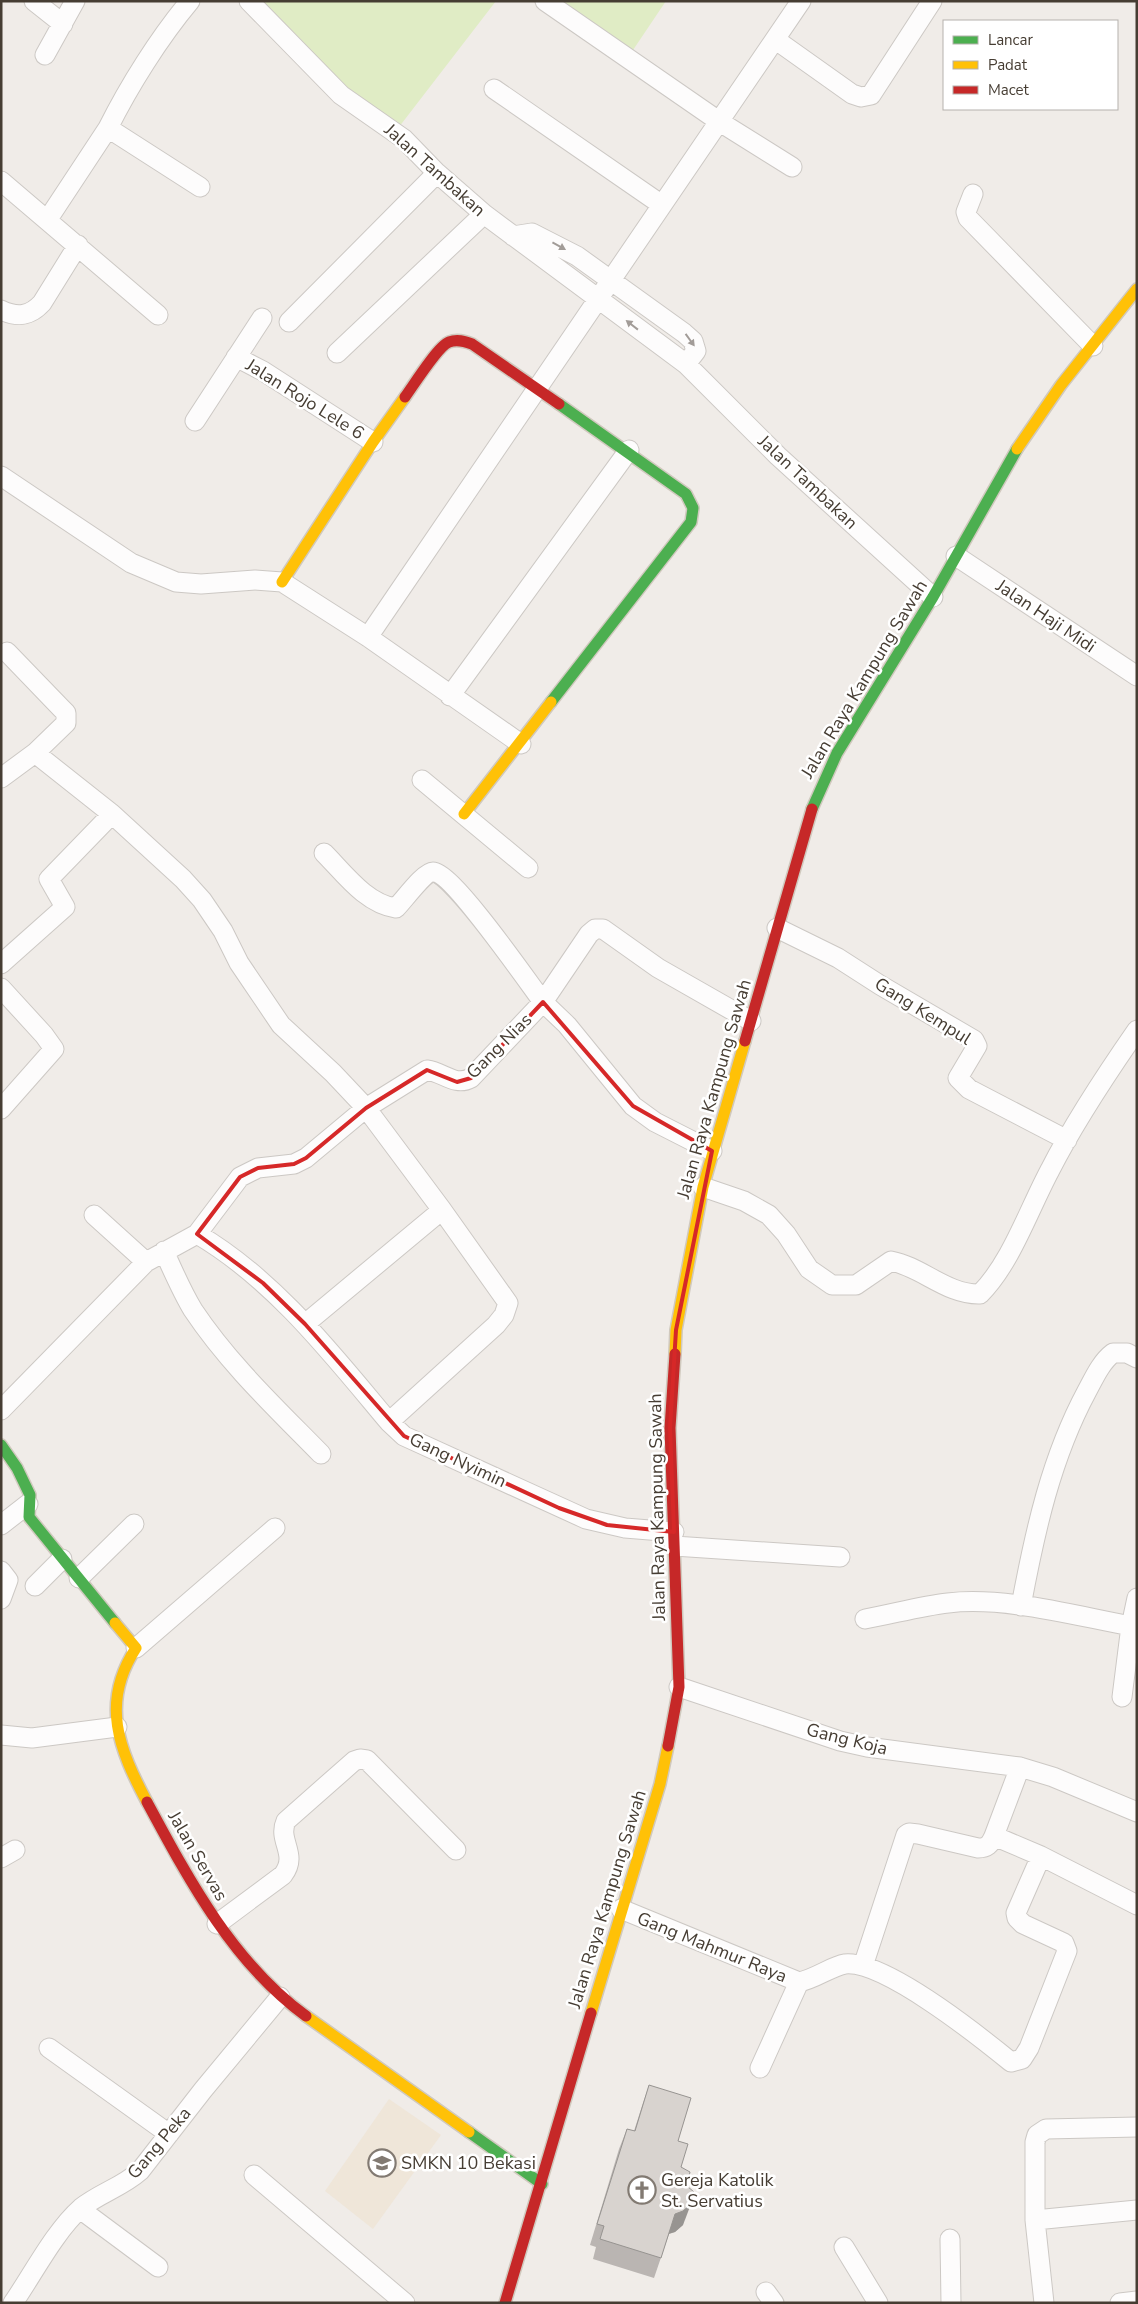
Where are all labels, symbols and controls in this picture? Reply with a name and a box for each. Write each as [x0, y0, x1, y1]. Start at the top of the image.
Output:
legend [943, 20, 1118, 110]
text: Lancar [988, 30, 1033, 50]
text: Padat [988, 55, 1028, 75]
text: Macet [988, 80, 1030, 100]
street label: Jalan Tambakan [379, 118, 491, 222]
one-way arrow [552, 242, 566, 250]
one-way arrow [626, 319, 639, 330]
one-way arrow [685, 334, 695, 347]
street label: Jalan Rojo Lele 6 [240, 352, 369, 445]
street label: Jalan Tambakan [752, 429, 863, 534]
street label: Jalan Haji Midi [991, 573, 1101, 658]
street label: Jalan Raya Kampung Sawah [795, 575, 933, 783]
street label: Gang Kempul [870, 972, 977, 1051]
street label: Jalan Raya Kampung Sawah [671, 976, 757, 1202]
street label: Gang Nias [461, 1008, 537, 1084]
street label: Jalan Raya Kampung Sawah [643, 1393, 671, 1622]
street label: Gang Nyimin [406, 1427, 510, 1493]
street label: Gang Koja [804, 1717, 890, 1761]
street label: Jalan Raya Kampung Sawah [562, 1787, 652, 2012]
street label: Jalan Servas [162, 1806, 233, 1905]
street label: Gang Mahmur Raya [633, 1906, 791, 1988]
street label: Gang Peka [122, 2102, 196, 2184]
school or university icon: SMKN 10 Bekasi [367, 2148, 397, 2178]
place label: SMKN 10 Bekasi [401, 2151, 536, 2175]
place label: Gereja Katolik St. Servatius [661, 2168, 774, 2213]
church icon: Gereja Katolik St. Servatius [627, 2175, 657, 2205]

